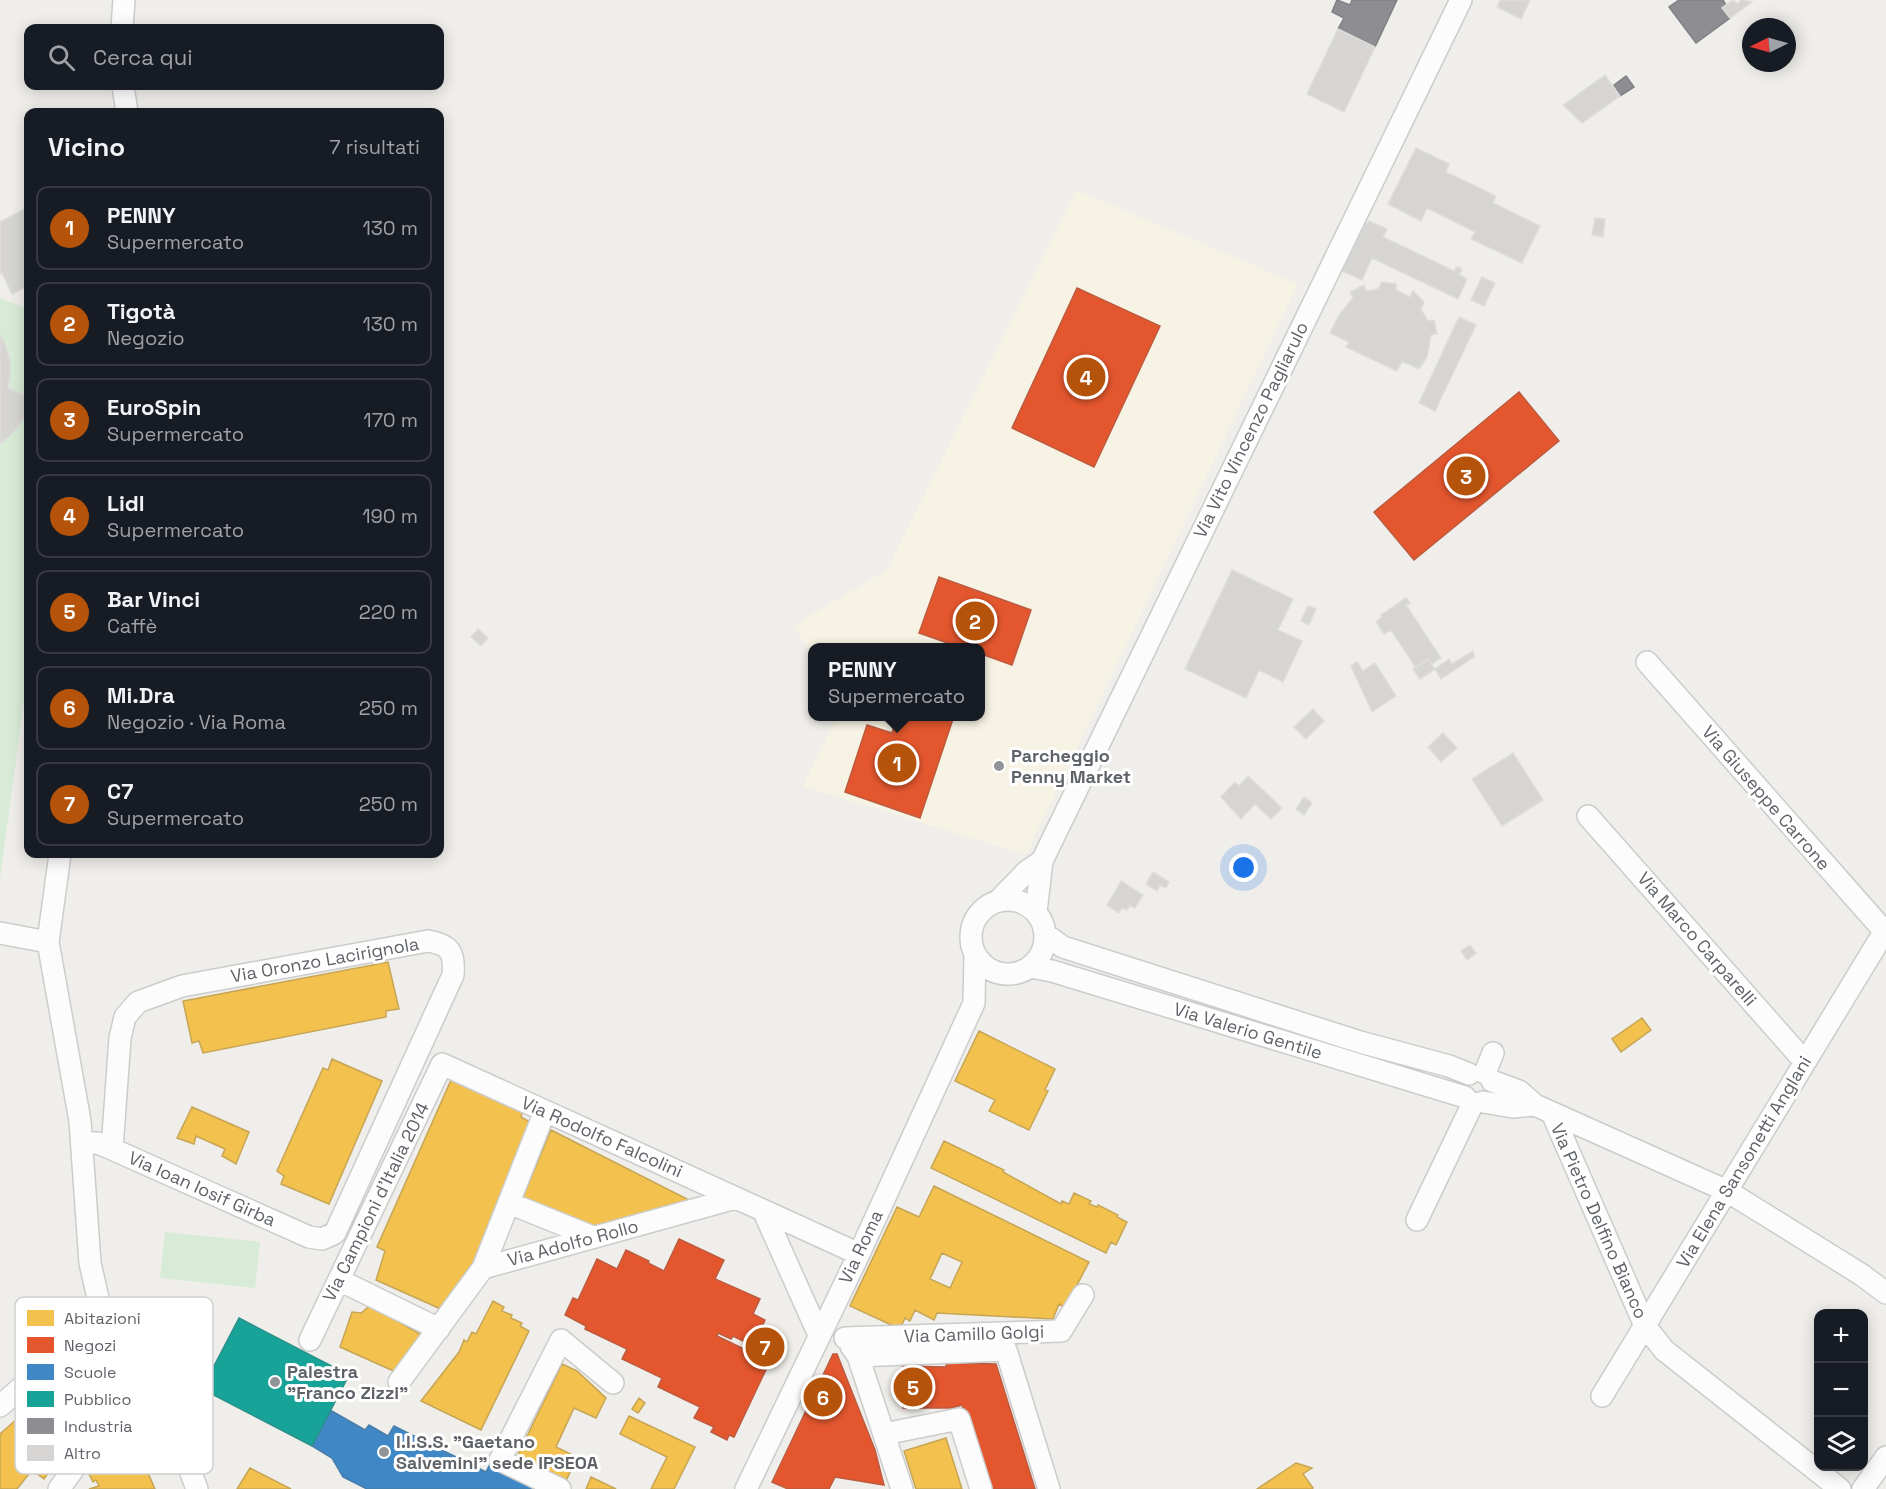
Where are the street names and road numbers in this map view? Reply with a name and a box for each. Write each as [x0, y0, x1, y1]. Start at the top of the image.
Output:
street label: Via Vito Vincenzo Pagliarulo [1188, 318, 1313, 542]
street label: Via Giuseppe Carrone [1697, 721, 1836, 875]
street label: Via Marco Carparelli [1633, 867, 1762, 1011]
street label: Via Oronzo Lacirignola [229, 932, 421, 987]
street label: Via Valerio Gentile [1171, 997, 1325, 1064]
street label: Via Elena Sansonetti Anglani [1671, 1051, 1816, 1272]
street label: Via Rodolfo Falcolini [518, 1091, 686, 1182]
street label: Via Campioni d'Italia 2014 [317, 1098, 434, 1305]
street label: Via Pietro Delfino Bianco [1546, 1119, 1653, 1322]
street label: Via Ioan Iosif Girba [125, 1146, 280, 1231]
street label: Via Roma [833, 1206, 888, 1287]
street label: Via Adolfo Rollo [505, 1214, 641, 1271]
street label: Via Camillo Golgi [903, 1320, 1044, 1347]

